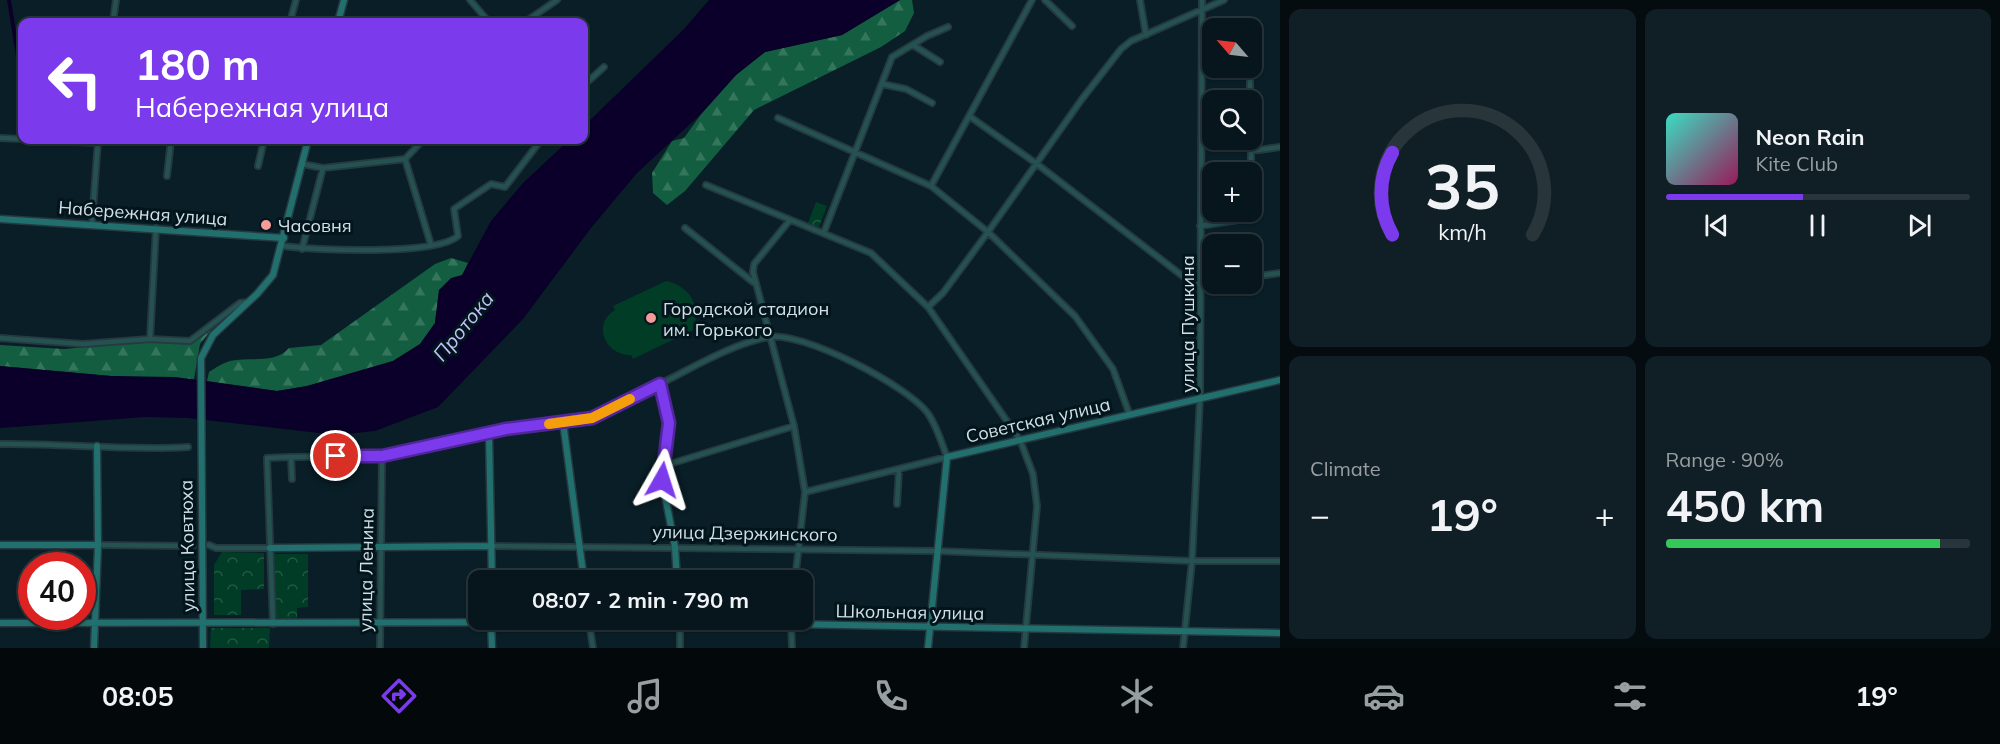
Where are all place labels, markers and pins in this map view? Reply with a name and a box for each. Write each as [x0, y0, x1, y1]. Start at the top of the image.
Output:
place label: Часовня [278, 214, 352, 237]
marker: Часовня [259, 218, 273, 232]
place label: Городской cтадион им. Горького [663, 297, 829, 341]
marker: Городской cтадион им. Горького [644, 311, 658, 325]
pin [310, 430, 361, 481]

